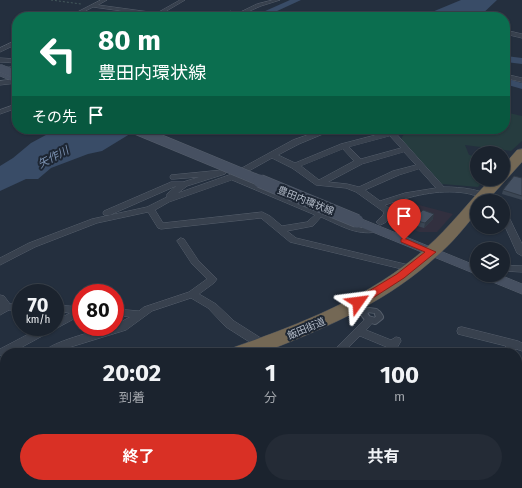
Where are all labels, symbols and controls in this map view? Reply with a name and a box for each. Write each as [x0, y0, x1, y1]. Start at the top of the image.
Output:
text: 80 m [98, 24, 161, 57]
icon: left [32, 28, 84, 80]
text: 豊田内環状線 [98, 62, 206, 84]
icon: arrive [85, 104, 107, 126]
text: その先 [32, 108, 77, 126]
water label: 矢作川 [36, 143, 72, 171]
map controls [470, 146, 510, 282]
button: sound [470, 146, 510, 186]
street label: 豊田内環状線 [276, 184, 336, 218]
button: search [470, 194, 510, 234]
pin [387, 199, 421, 240]
icon: arrive [393, 205, 415, 227]
button: layers [470, 242, 510, 282]
position arrow [337, 281, 379, 323]
speed limit sign: 80 [72, 284, 124, 336]
text: 70 [28, 293, 48, 317]
text: km/h [26, 314, 50, 326]
street label: 飯田街道 [286, 316, 327, 342]
text: 20:02 [103, 359, 161, 387]
text: 1 [265, 359, 276, 387]
text: 100 [380, 361, 419, 389]
text: m [394, 389, 405, 404]
text: 到着 [119, 390, 145, 405]
text: 分 [264, 390, 277, 405]
button: 終了 [20, 434, 257, 480]
button: 共有 [265, 434, 502, 480]

